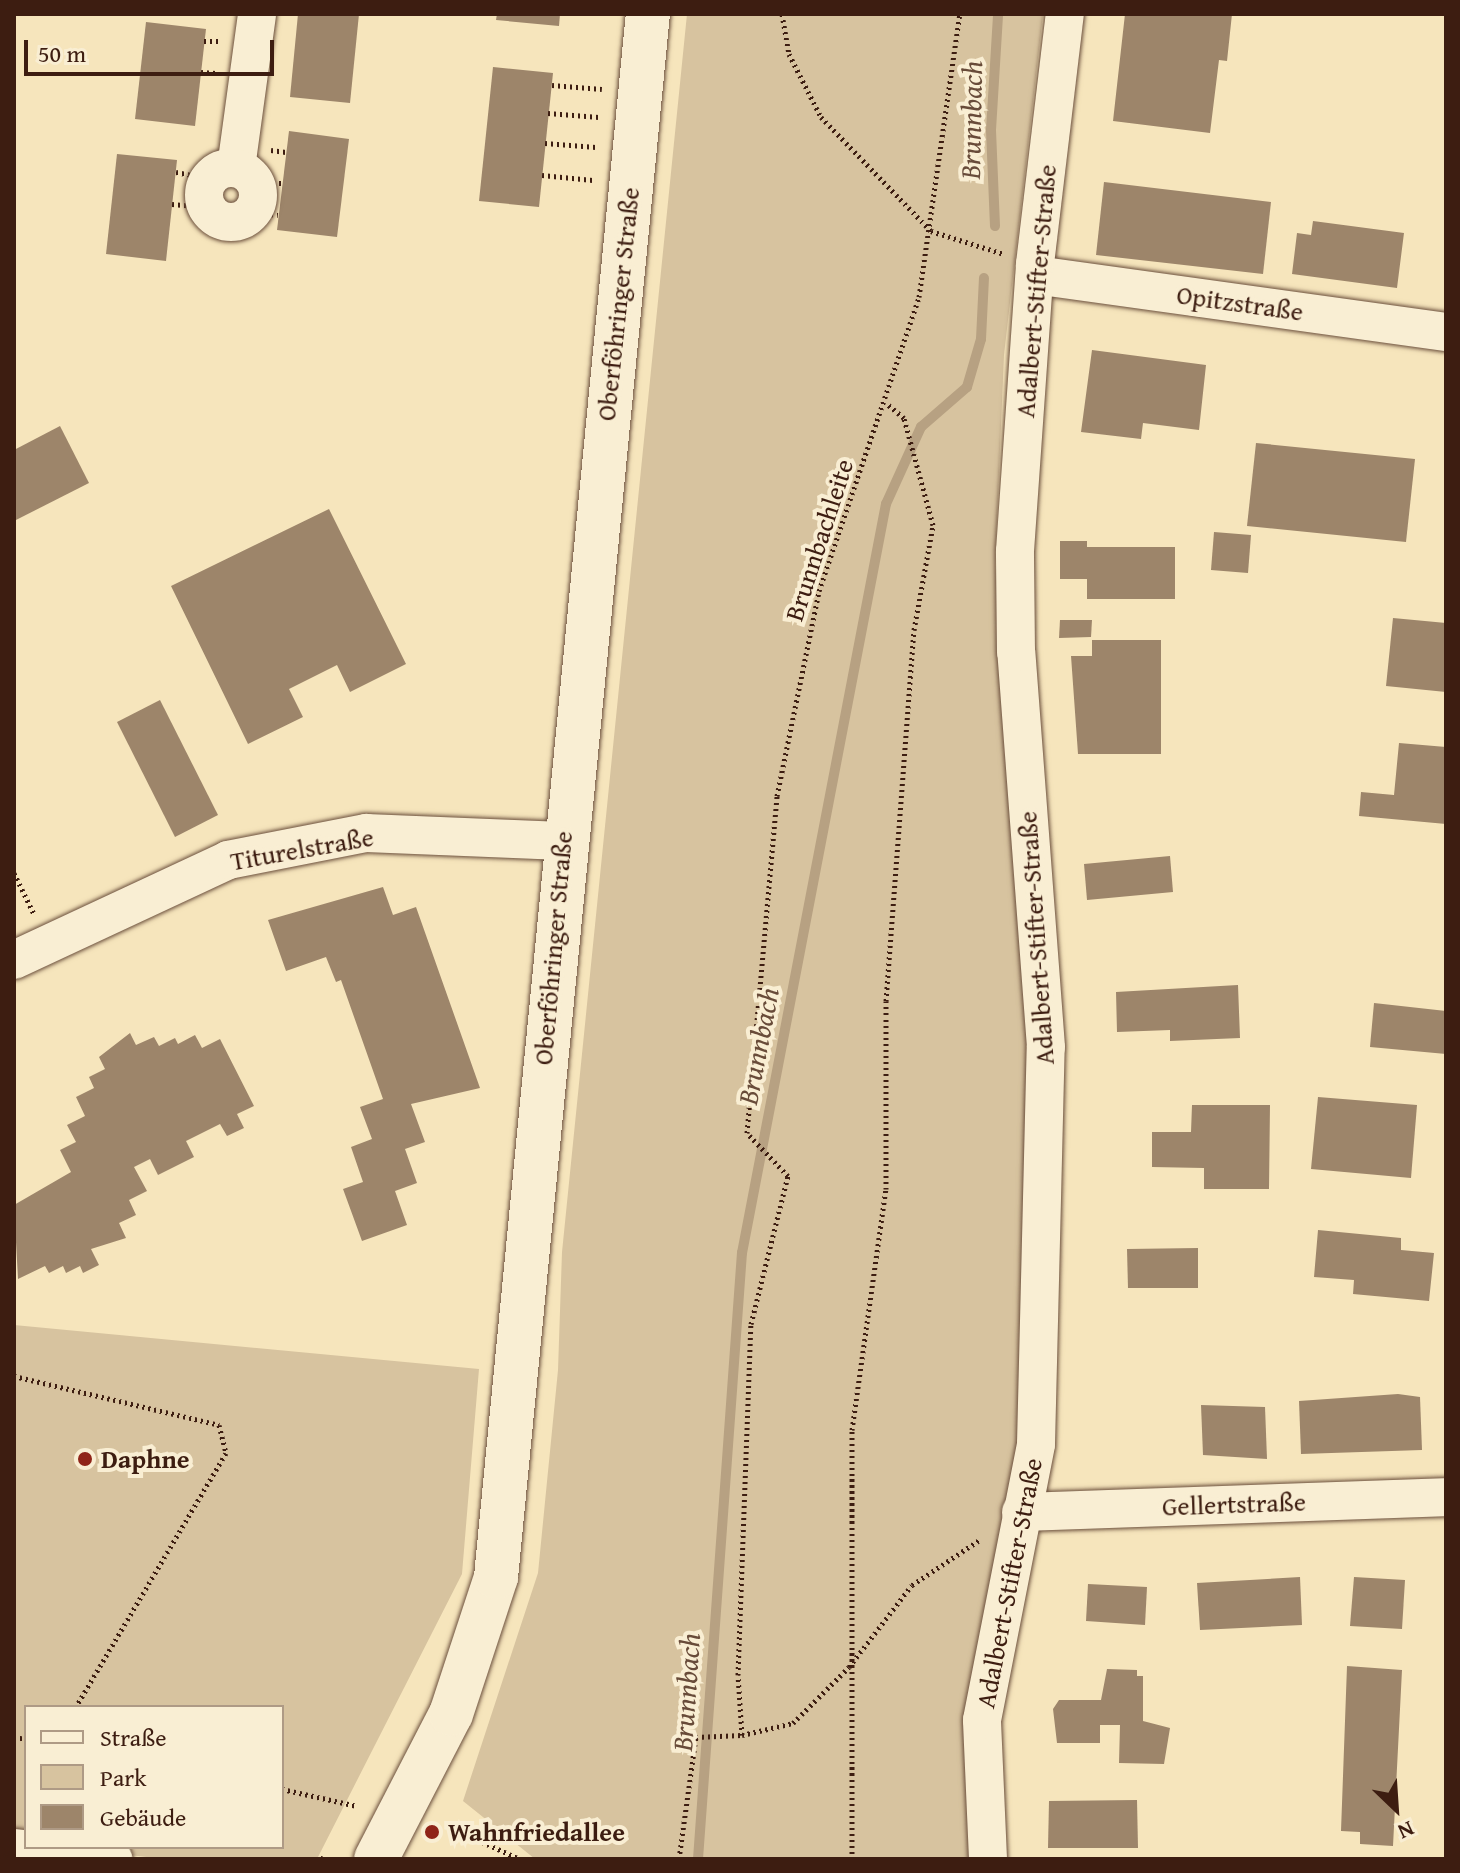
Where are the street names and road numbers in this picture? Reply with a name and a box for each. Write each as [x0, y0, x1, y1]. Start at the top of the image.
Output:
street label: Adalbert-Stifter-Straße [1009, 163, 1063, 419]
street label: Oberföhringer Straße [590, 186, 646, 422]
street label: Opitzstraße [1175, 279, 1305, 327]
street label: Brunnbachleite [778, 455, 860, 625]
street label: Adalbert-Stifter-Straße [1012, 810, 1060, 1066]
street label: Titurelstraße [228, 821, 376, 877]
street label: Oberföhringer Straße [527, 830, 579, 1066]
street label: Adalbert-Stifter-Straße [969, 1455, 1049, 1711]
street label: Gellertstraße [1162, 1486, 1306, 1522]

